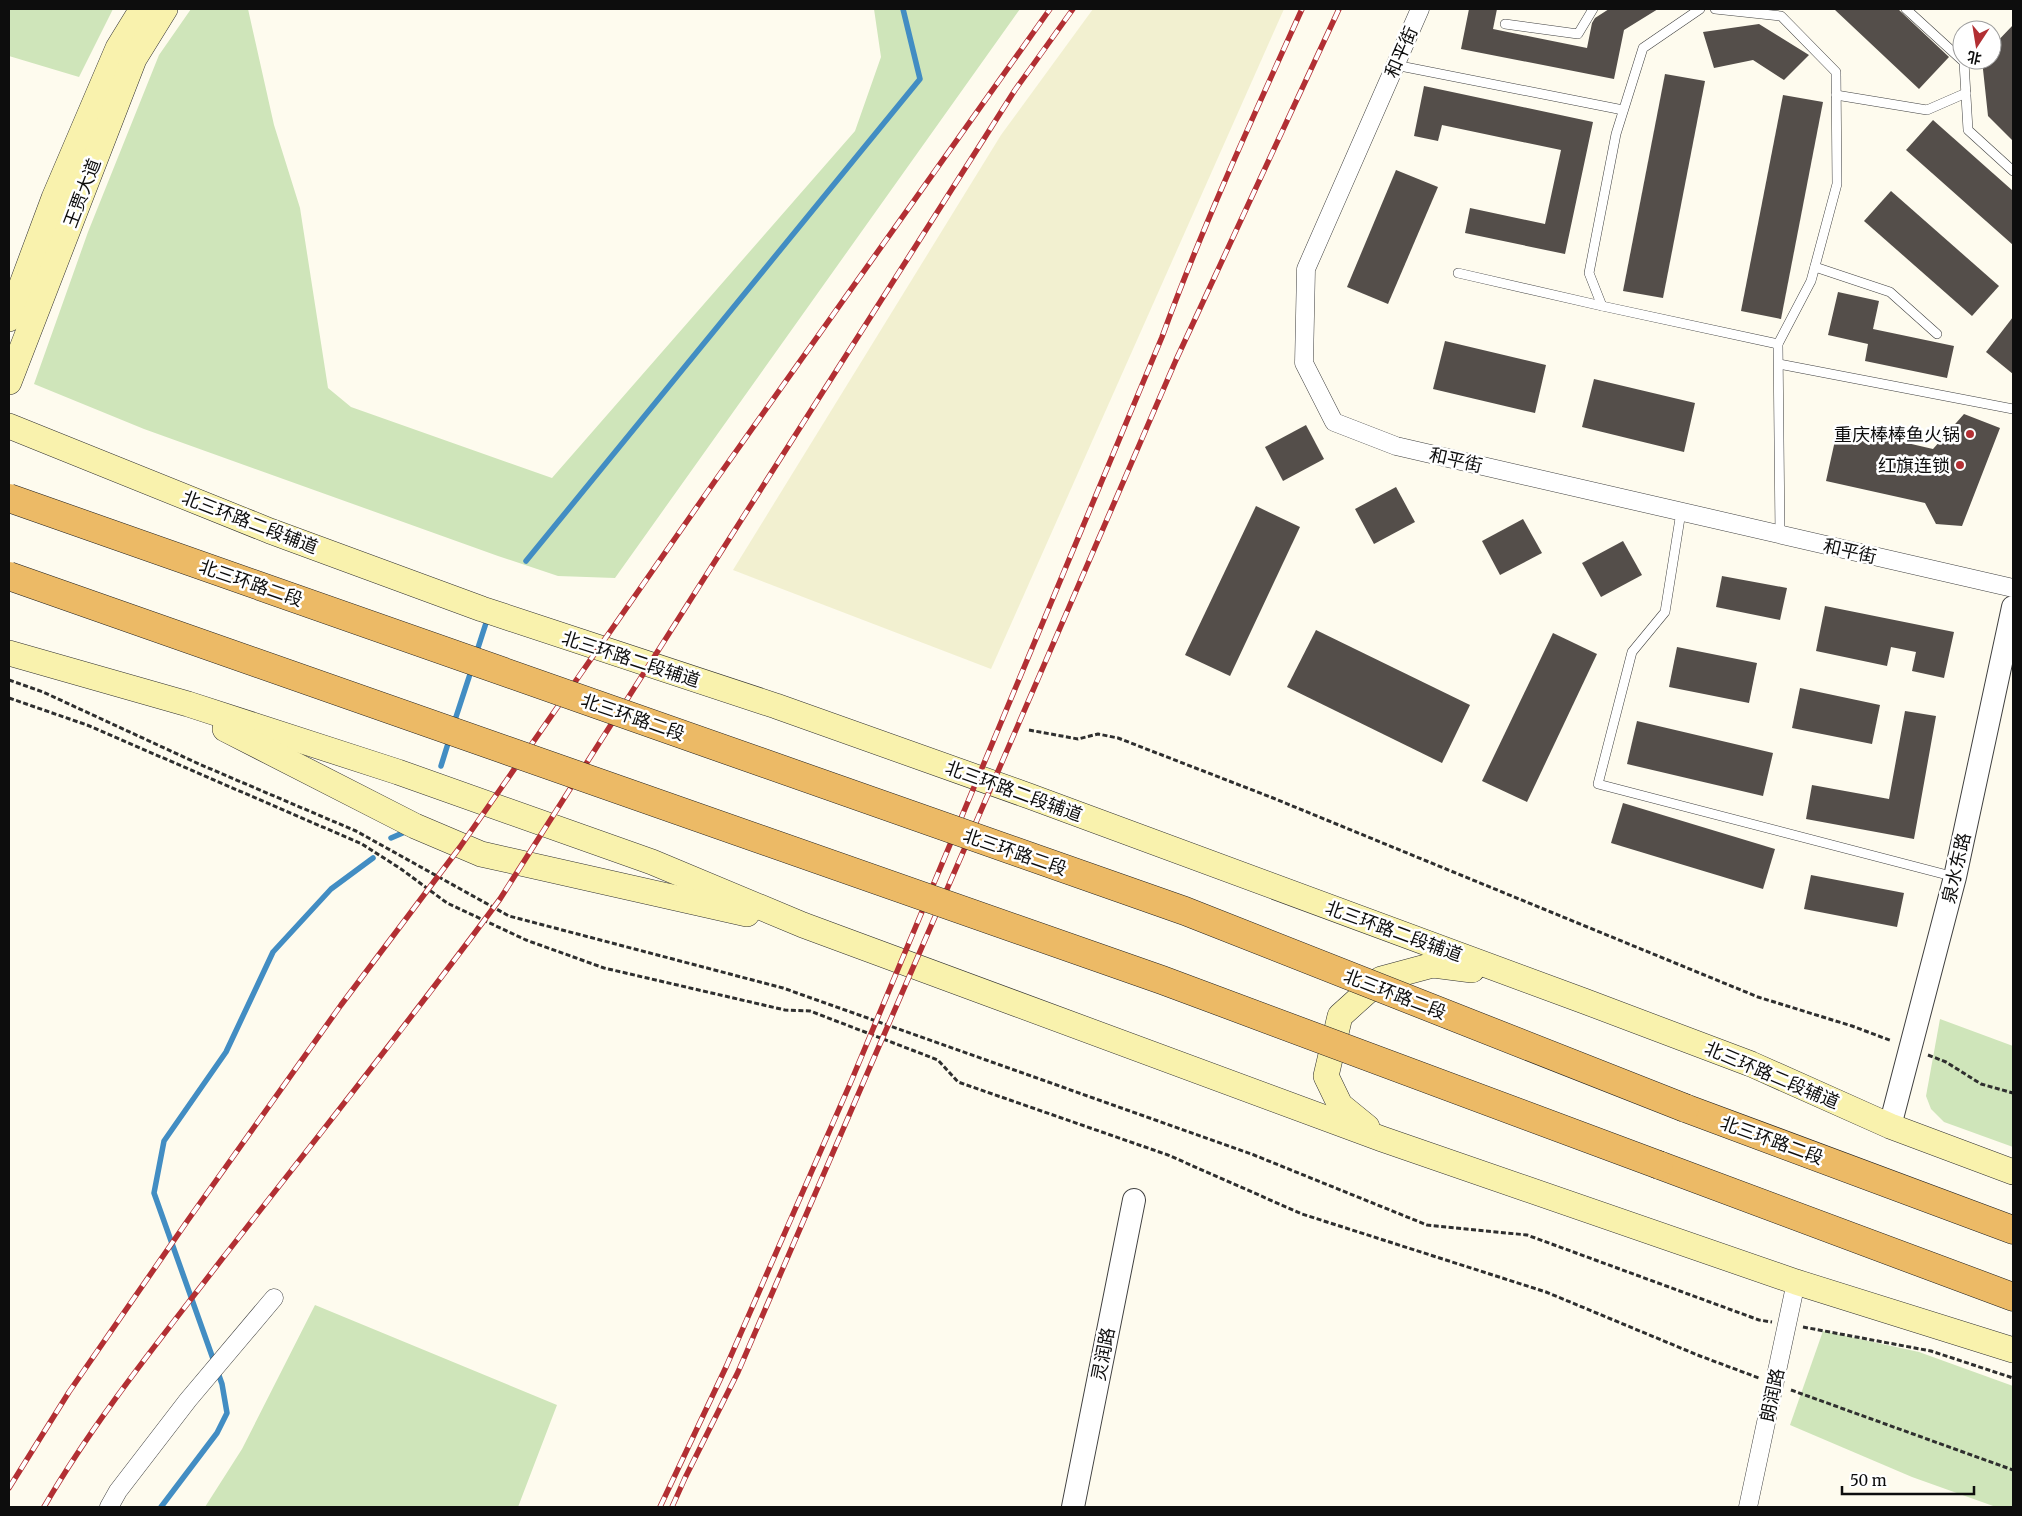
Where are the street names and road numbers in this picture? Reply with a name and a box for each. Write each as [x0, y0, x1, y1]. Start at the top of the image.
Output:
street label: 和平街 [1380, 23, 1422, 81]
street label: 王贾大道 [58, 155, 106, 231]
street label: 和平街 [1427, 443, 1485, 477]
street label: 北三环路二段辅道 [179, 485, 321, 559]
street label: 和平街 [1821, 534, 1879, 568]
street label: 北三环路二段 [196, 555, 306, 611]
street label: 北三环路二段辅道 [559, 626, 703, 692]
street label: 北三环路二段 [578, 689, 688, 745]
street label: 北三环路二段辅道 [942, 756, 1086, 826]
street label: 北三环路二段 [960, 824, 1070, 880]
street label: 泉水东路 [1937, 830, 1975, 906]
street label: 北三环路二段辅道 [1322, 896, 1466, 966]
street label: 北三环路二段 [1340, 964, 1450, 1024]
street label: 北三环路二段辅道 [1701, 1036, 1843, 1114]
street label: 北三环路二段 [1717, 1111, 1827, 1169]
street label: 灵润路 [1087, 1325, 1119, 1383]
street label: 朗润路 [1755, 1366, 1789, 1424]

